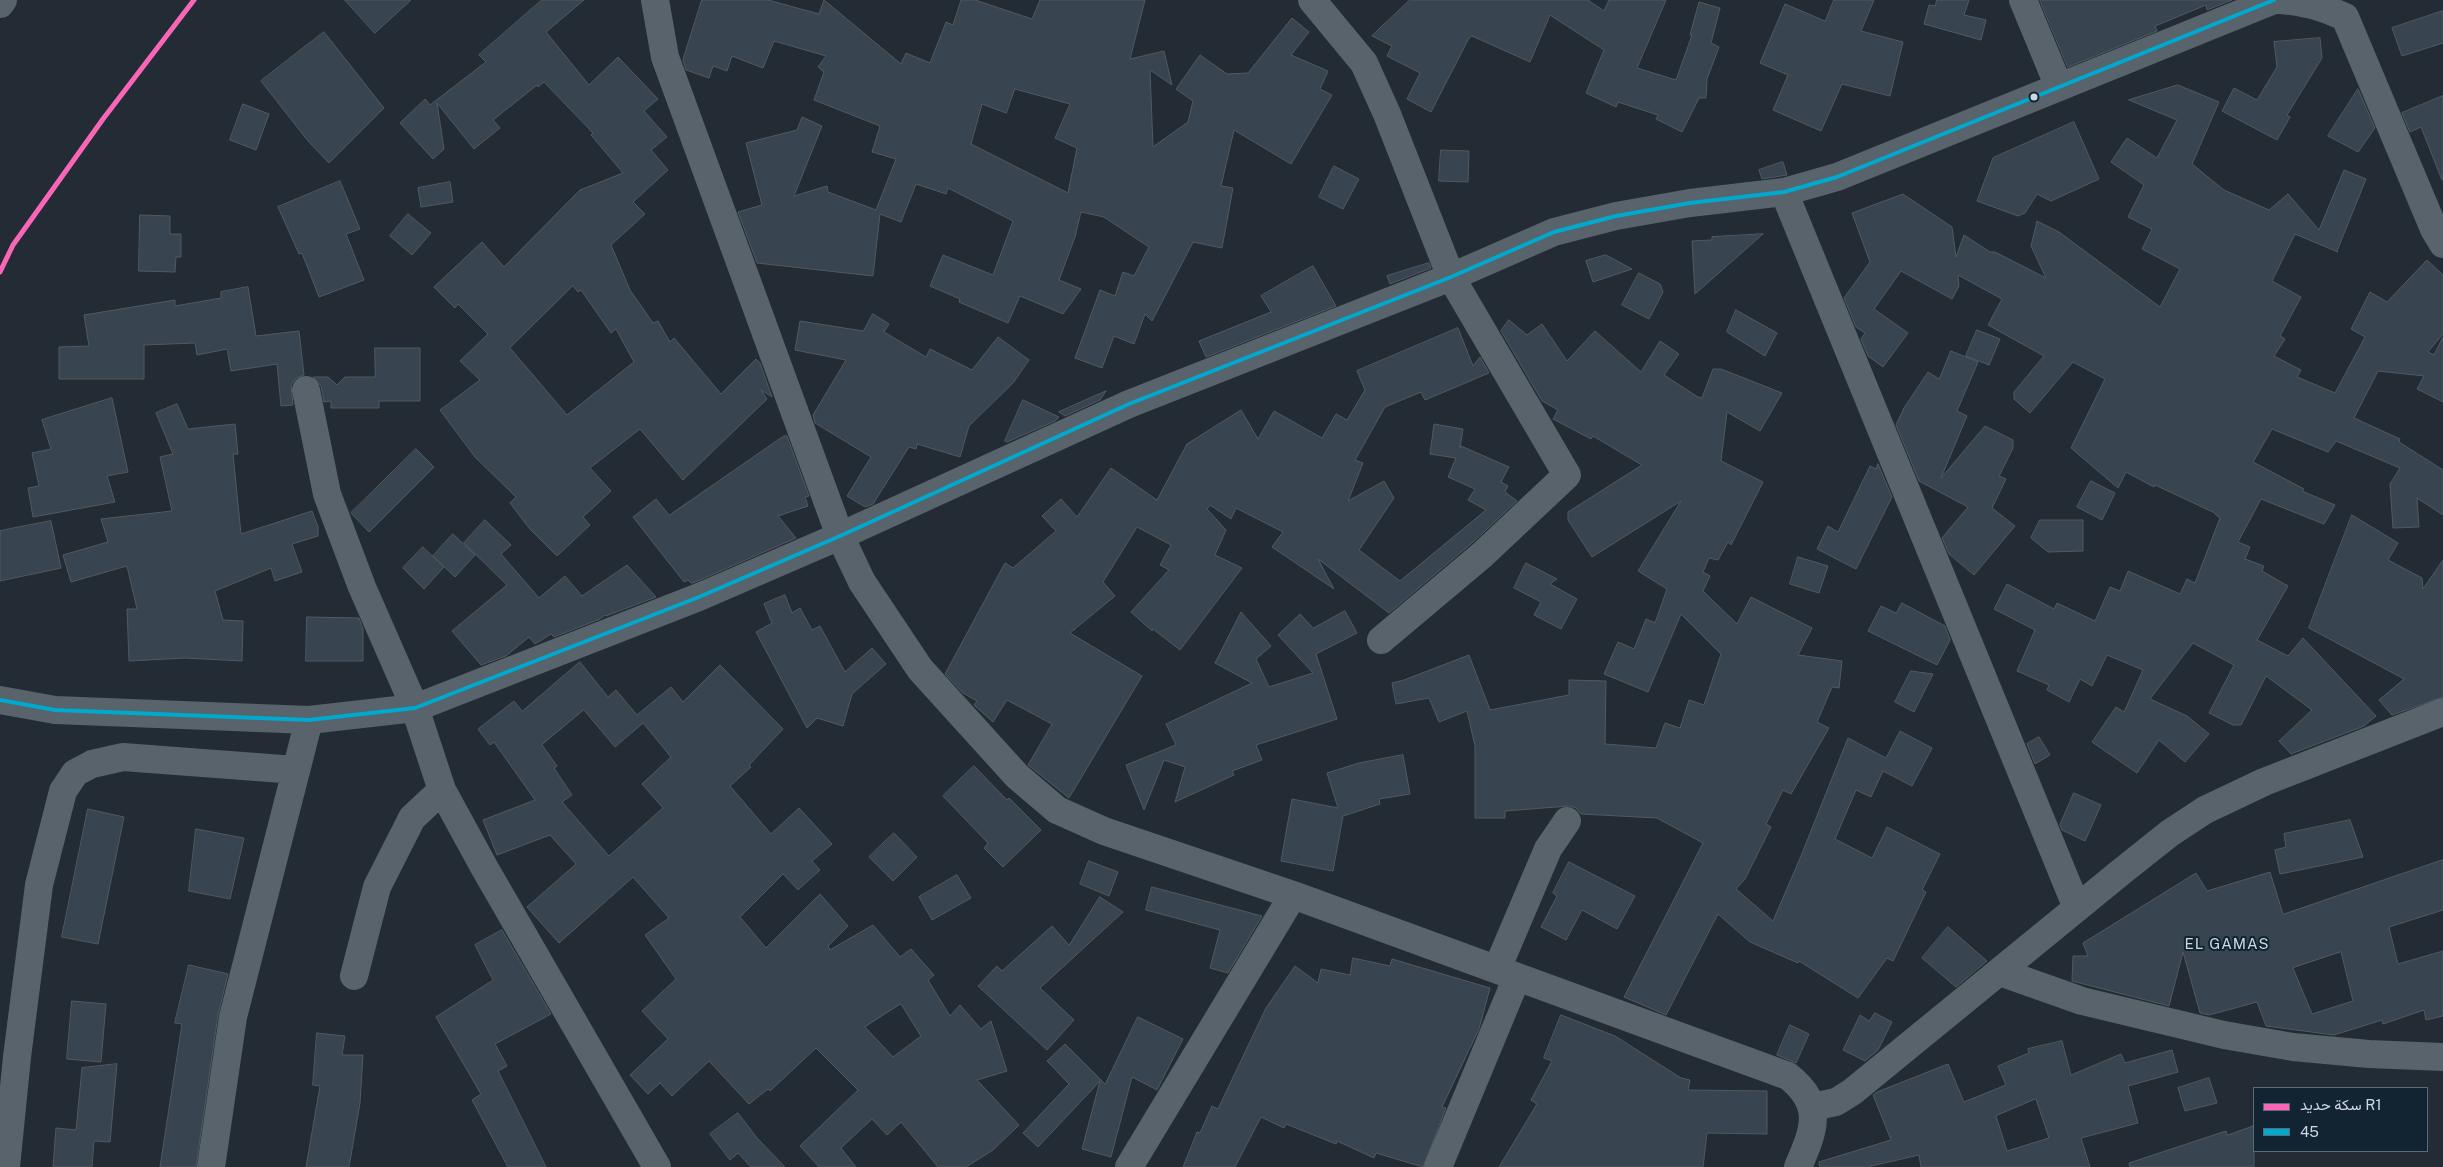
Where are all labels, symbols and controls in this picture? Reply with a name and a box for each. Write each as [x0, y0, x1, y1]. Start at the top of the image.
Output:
unlabelled marker [2029, 92, 2039, 102]
district label: EL GAMAS [2183, 935, 2271, 953]
legend [2253, 1087, 2428, 1152]
text: سكة حديد R1 [2300, 1096, 2382, 1113]
text: 45 [2300, 1123, 2319, 1140]

